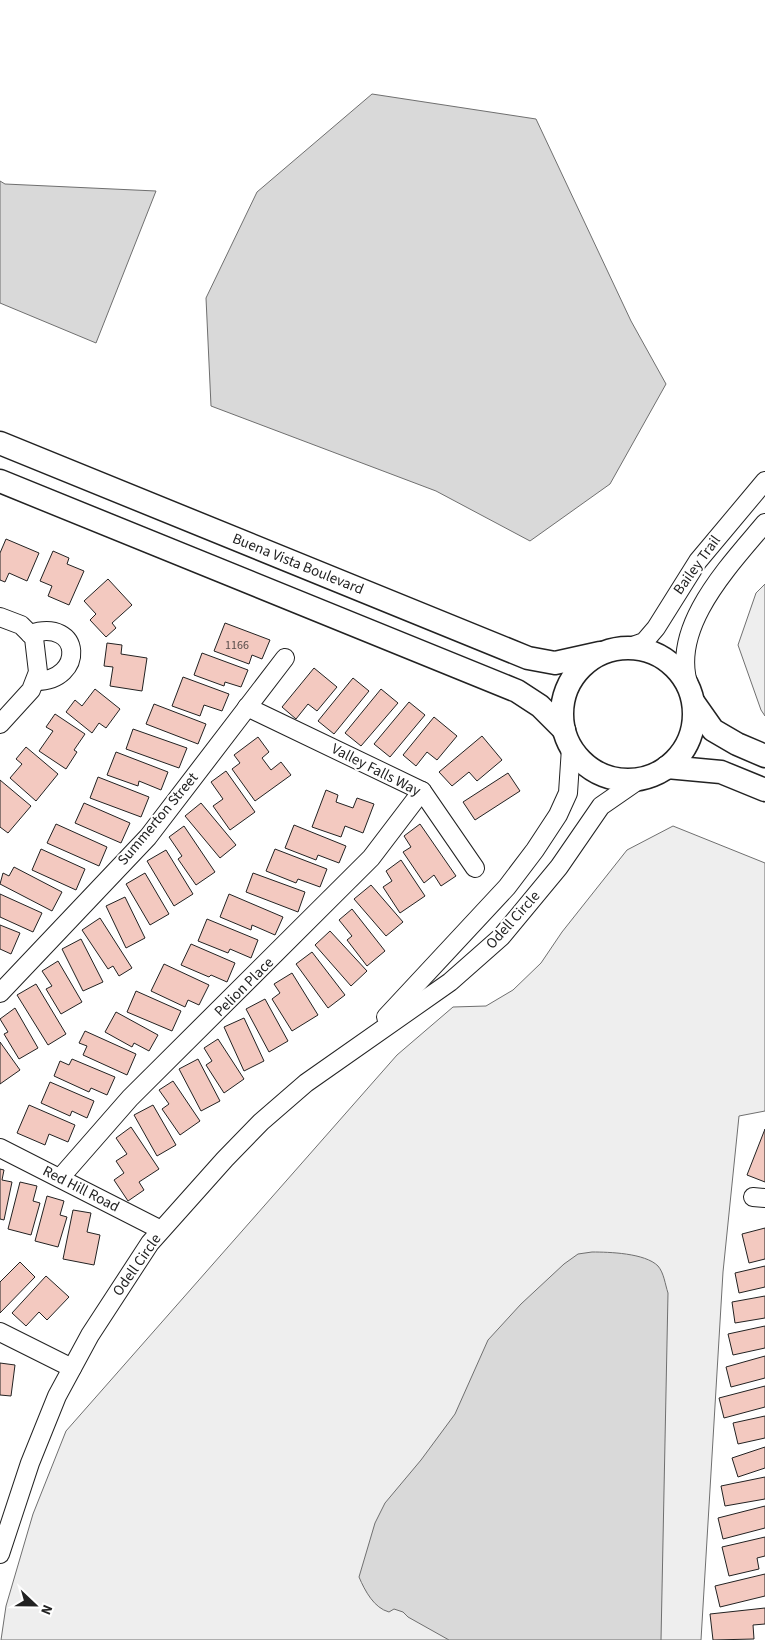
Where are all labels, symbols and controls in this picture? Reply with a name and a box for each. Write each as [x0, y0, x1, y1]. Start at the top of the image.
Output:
street label: Buena Vista Boulevard [229, 528, 367, 600]
street label: Bailey Trail [668, 531, 726, 599]
house number: 1166 [225, 637, 249, 654]
street label: Valley Falls Way [328, 738, 424, 802]
street label: Summerton Street [113, 768, 203, 870]
street label: Odell Circle [481, 886, 545, 954]
street label: Pelion Place [210, 953, 278, 1021]
street label: Red Hill Road [39, 1161, 123, 1217]
street label: Odell Circle [108, 1230, 166, 1300]
north arrow [10, 1580, 60, 1630]
text: N [35, 1601, 57, 1618]

